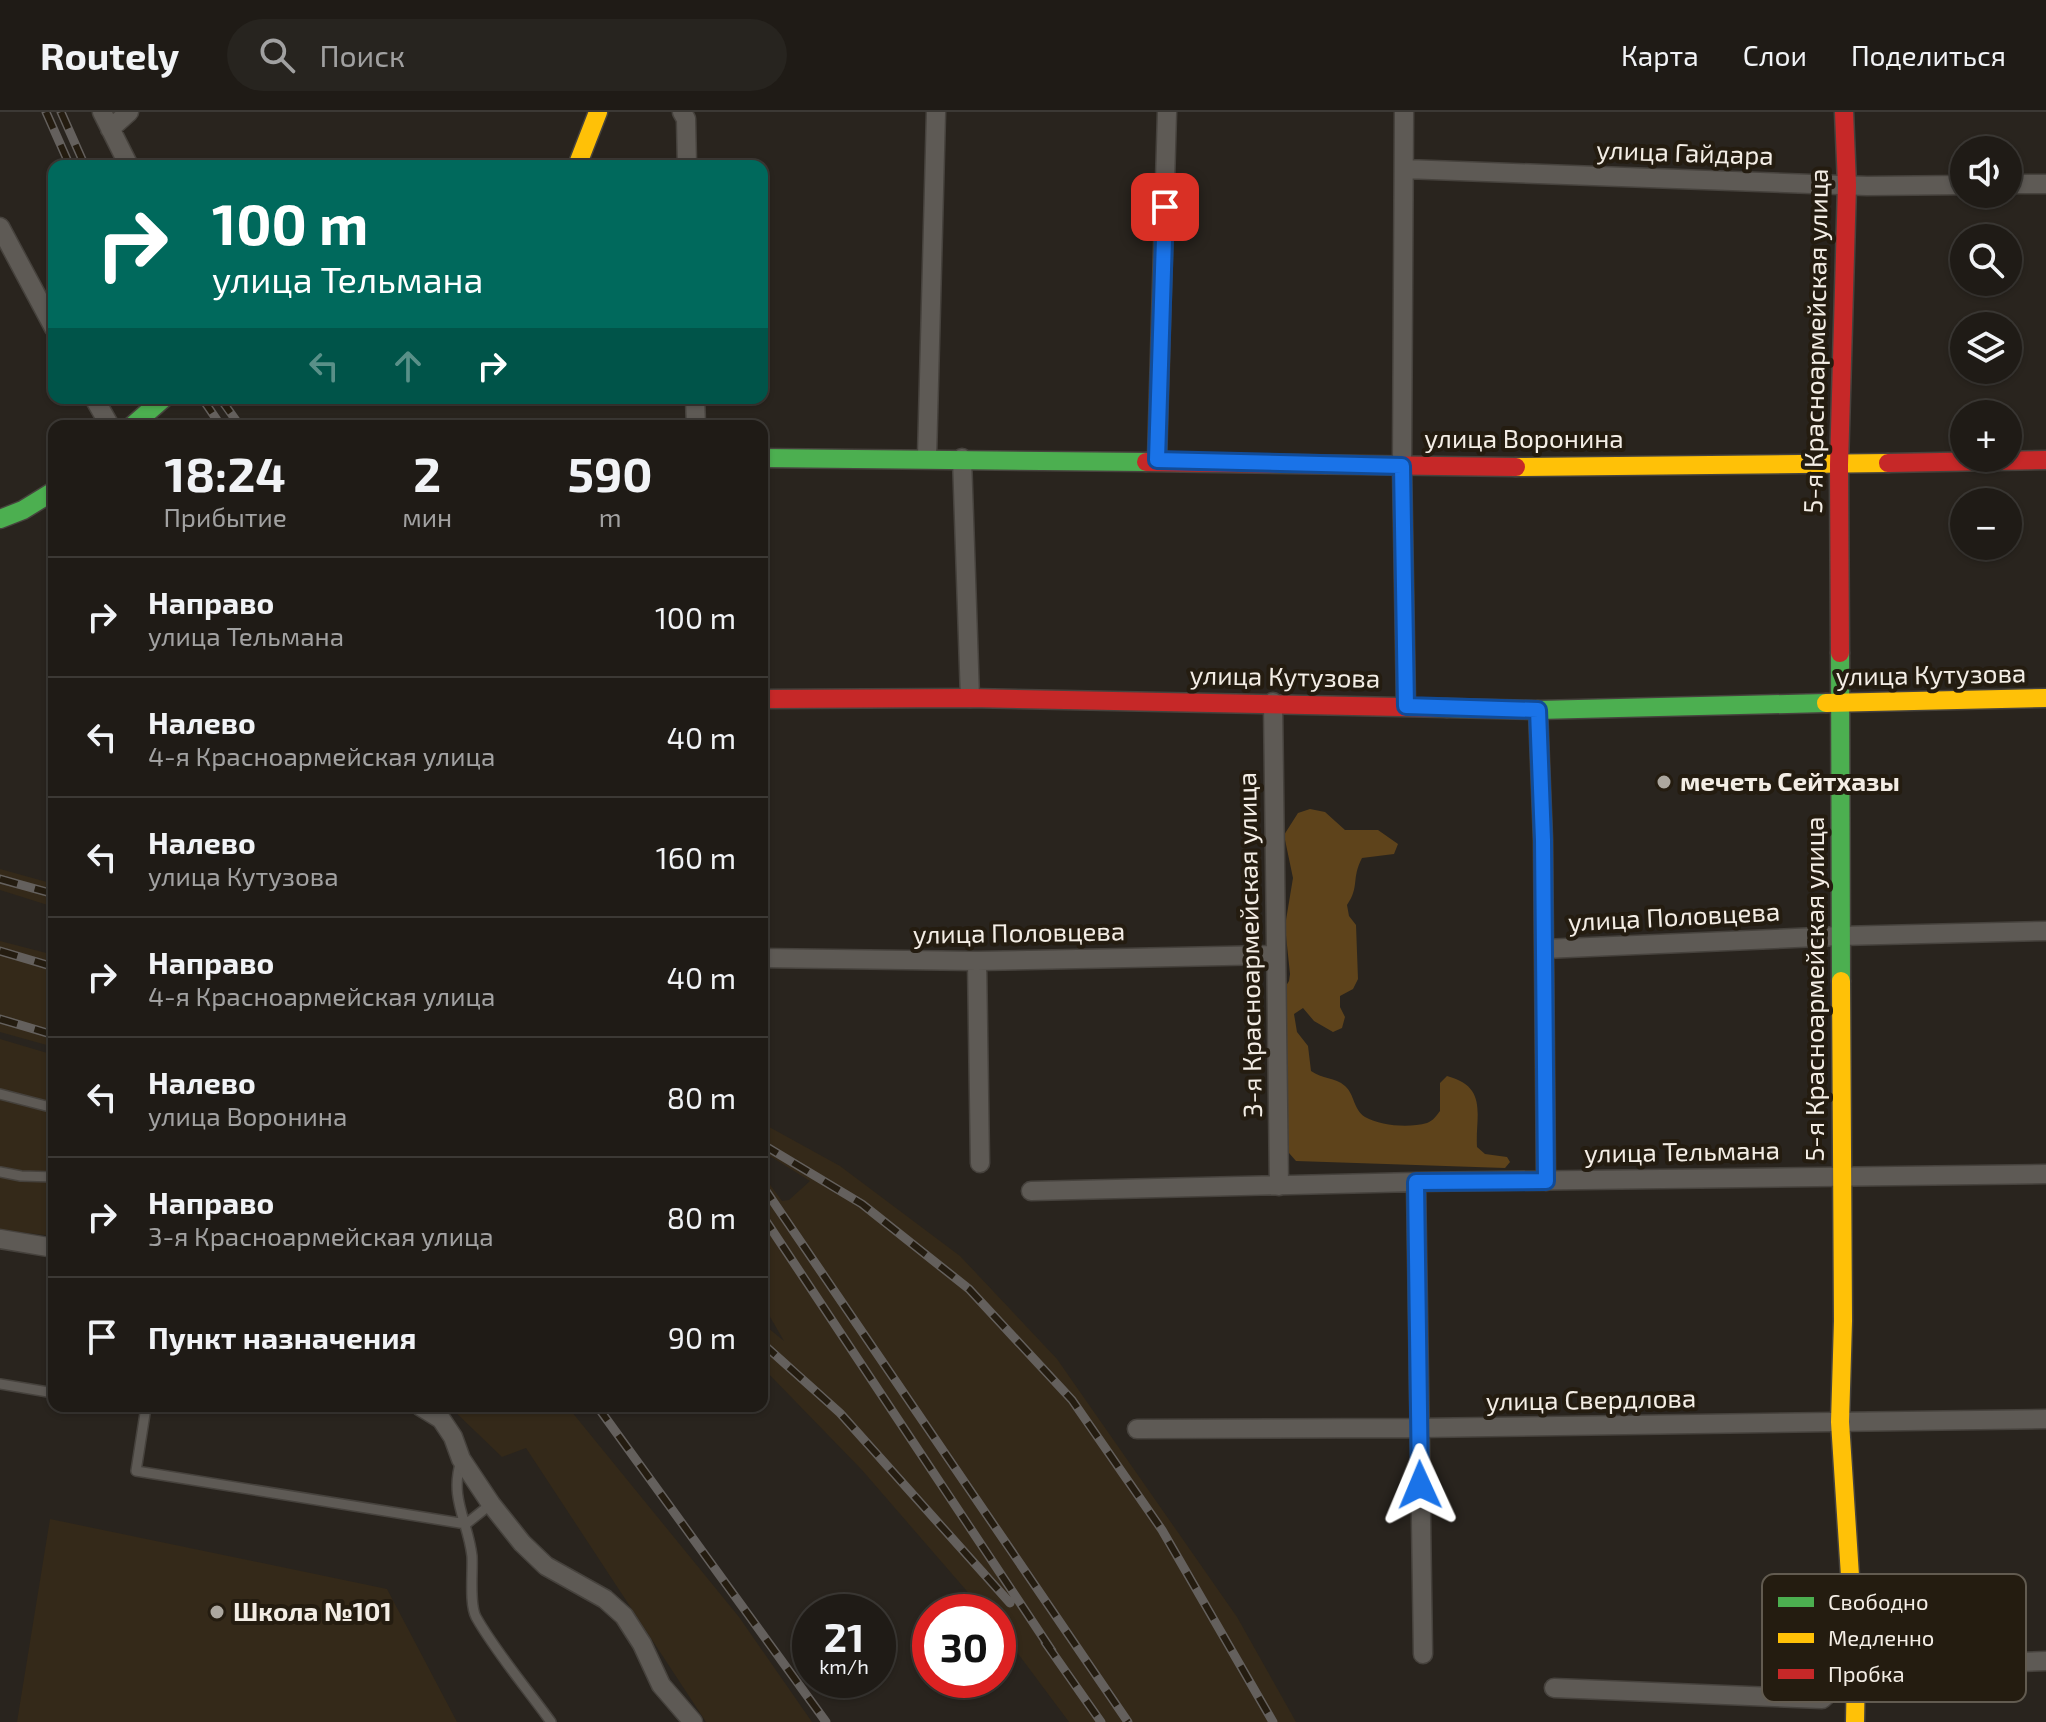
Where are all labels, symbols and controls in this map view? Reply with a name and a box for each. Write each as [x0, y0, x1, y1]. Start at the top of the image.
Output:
search box [227, 19, 787, 91]
text: Routely [40, 32, 179, 78]
icon: search [255, 33, 299, 77]
text: Поиск [319, 37, 405, 73]
text: Карта [1621, 38, 1699, 72]
text: Слои [1743, 38, 1807, 72]
text: Поделиться [1851, 38, 2006, 72]
street label: улица Гайдара [1596, 133, 1774, 171]
map controls [1950, 136, 2022, 560]
button: sound [1950, 136, 2022, 208]
street label: 5-я Красноармейская улица [1796, 168, 1834, 514]
pin [1131, 173, 1199, 241]
icon: arrive [1143, 185, 1187, 229]
text: 100 m [212, 189, 368, 256]
icon: right [80, 192, 184, 296]
button: search [1950, 224, 2022, 296]
text: улица Тельмана [212, 257, 483, 300]
button: layers [1950, 312, 2022, 384]
icon: left [302, 344, 346, 388]
icon: ahead [386, 344, 430, 388]
icon: right [470, 344, 514, 388]
button: + [1950, 400, 2022, 472]
street label: улица Воронина [1424, 422, 1624, 454]
text: 18:24 [164, 444, 286, 502]
text: 2 [413, 444, 441, 502]
text: 590 [568, 444, 653, 502]
button: − [1950, 488, 2022, 560]
text: Прибытие [163, 501, 287, 532]
text: мин [402, 501, 452, 532]
text: m [599, 501, 621, 532]
text: Направо [148, 584, 274, 620]
icon: right [80, 595, 124, 639]
text: 100 m [655, 599, 736, 635]
text: улица Тельмана [148, 620, 344, 651]
street label: улица Кутузова [1835, 656, 2027, 692]
street label: улица Кутузова [1189, 658, 1381, 694]
text: Налево [148, 704, 256, 740]
icon: left [80, 715, 124, 759]
text: 40 m [666, 719, 736, 755]
text: 4-я Красноармейская улица [148, 740, 495, 771]
place label: мечеть Сейтхазы [1680, 765, 1900, 796]
street label: 3-я Красноармейская улица [1230, 772, 1268, 1118]
marker: мечеть Сейтхазы [1655, 773, 1673, 791]
street label: 5-я Красноармейская улица [1798, 816, 1830, 1162]
text: Налево [148, 824, 256, 860]
icon: left [80, 835, 124, 879]
text: 160 m [656, 839, 736, 875]
text: улица Кутузова [148, 860, 339, 891]
street label: улица Половцева [1567, 894, 1781, 938]
street label: улица Половцева [912, 914, 1125, 950]
text: Направо [148, 944, 274, 980]
icon: right [80, 955, 124, 999]
text: 40 m [666, 959, 736, 995]
text: 4-я Красноармейская улица [148, 980, 495, 1011]
text: Налево [148, 1064, 256, 1100]
icon: left [80, 1075, 124, 1119]
text: 80 m [667, 1079, 736, 1115]
text: улица Воронина [148, 1100, 347, 1131]
street label: улица Тельмана [1584, 1133, 1780, 1169]
text: Направо [148, 1184, 274, 1220]
icon: right [80, 1195, 124, 1239]
text: 80 m [667, 1199, 736, 1235]
text: 3-я Красноармейская улица [148, 1220, 494, 1251]
icon: arrive [80, 1315, 124, 1359]
text: Пункт назначения [148, 1319, 416, 1355]
text: 90 m [668, 1319, 736, 1355]
street label: улица Свердлова [1486, 1381, 1696, 1417]
position arrow [1378, 1443, 1462, 1527]
legend [1762, 1574, 2026, 1702]
text: Свободно [1828, 1588, 1928, 1614]
speed limit sign: 30 [912, 1594, 1016, 1698]
place label: Школа №101 [233, 1595, 392, 1626]
marker: Школа №101 [208, 1603, 226, 1621]
text: 21 [824, 1612, 864, 1660]
text: Медленно [1828, 1624, 1934, 1650]
text: km/h [819, 1654, 869, 1678]
text: Пробка [1828, 1660, 1905, 1686]

